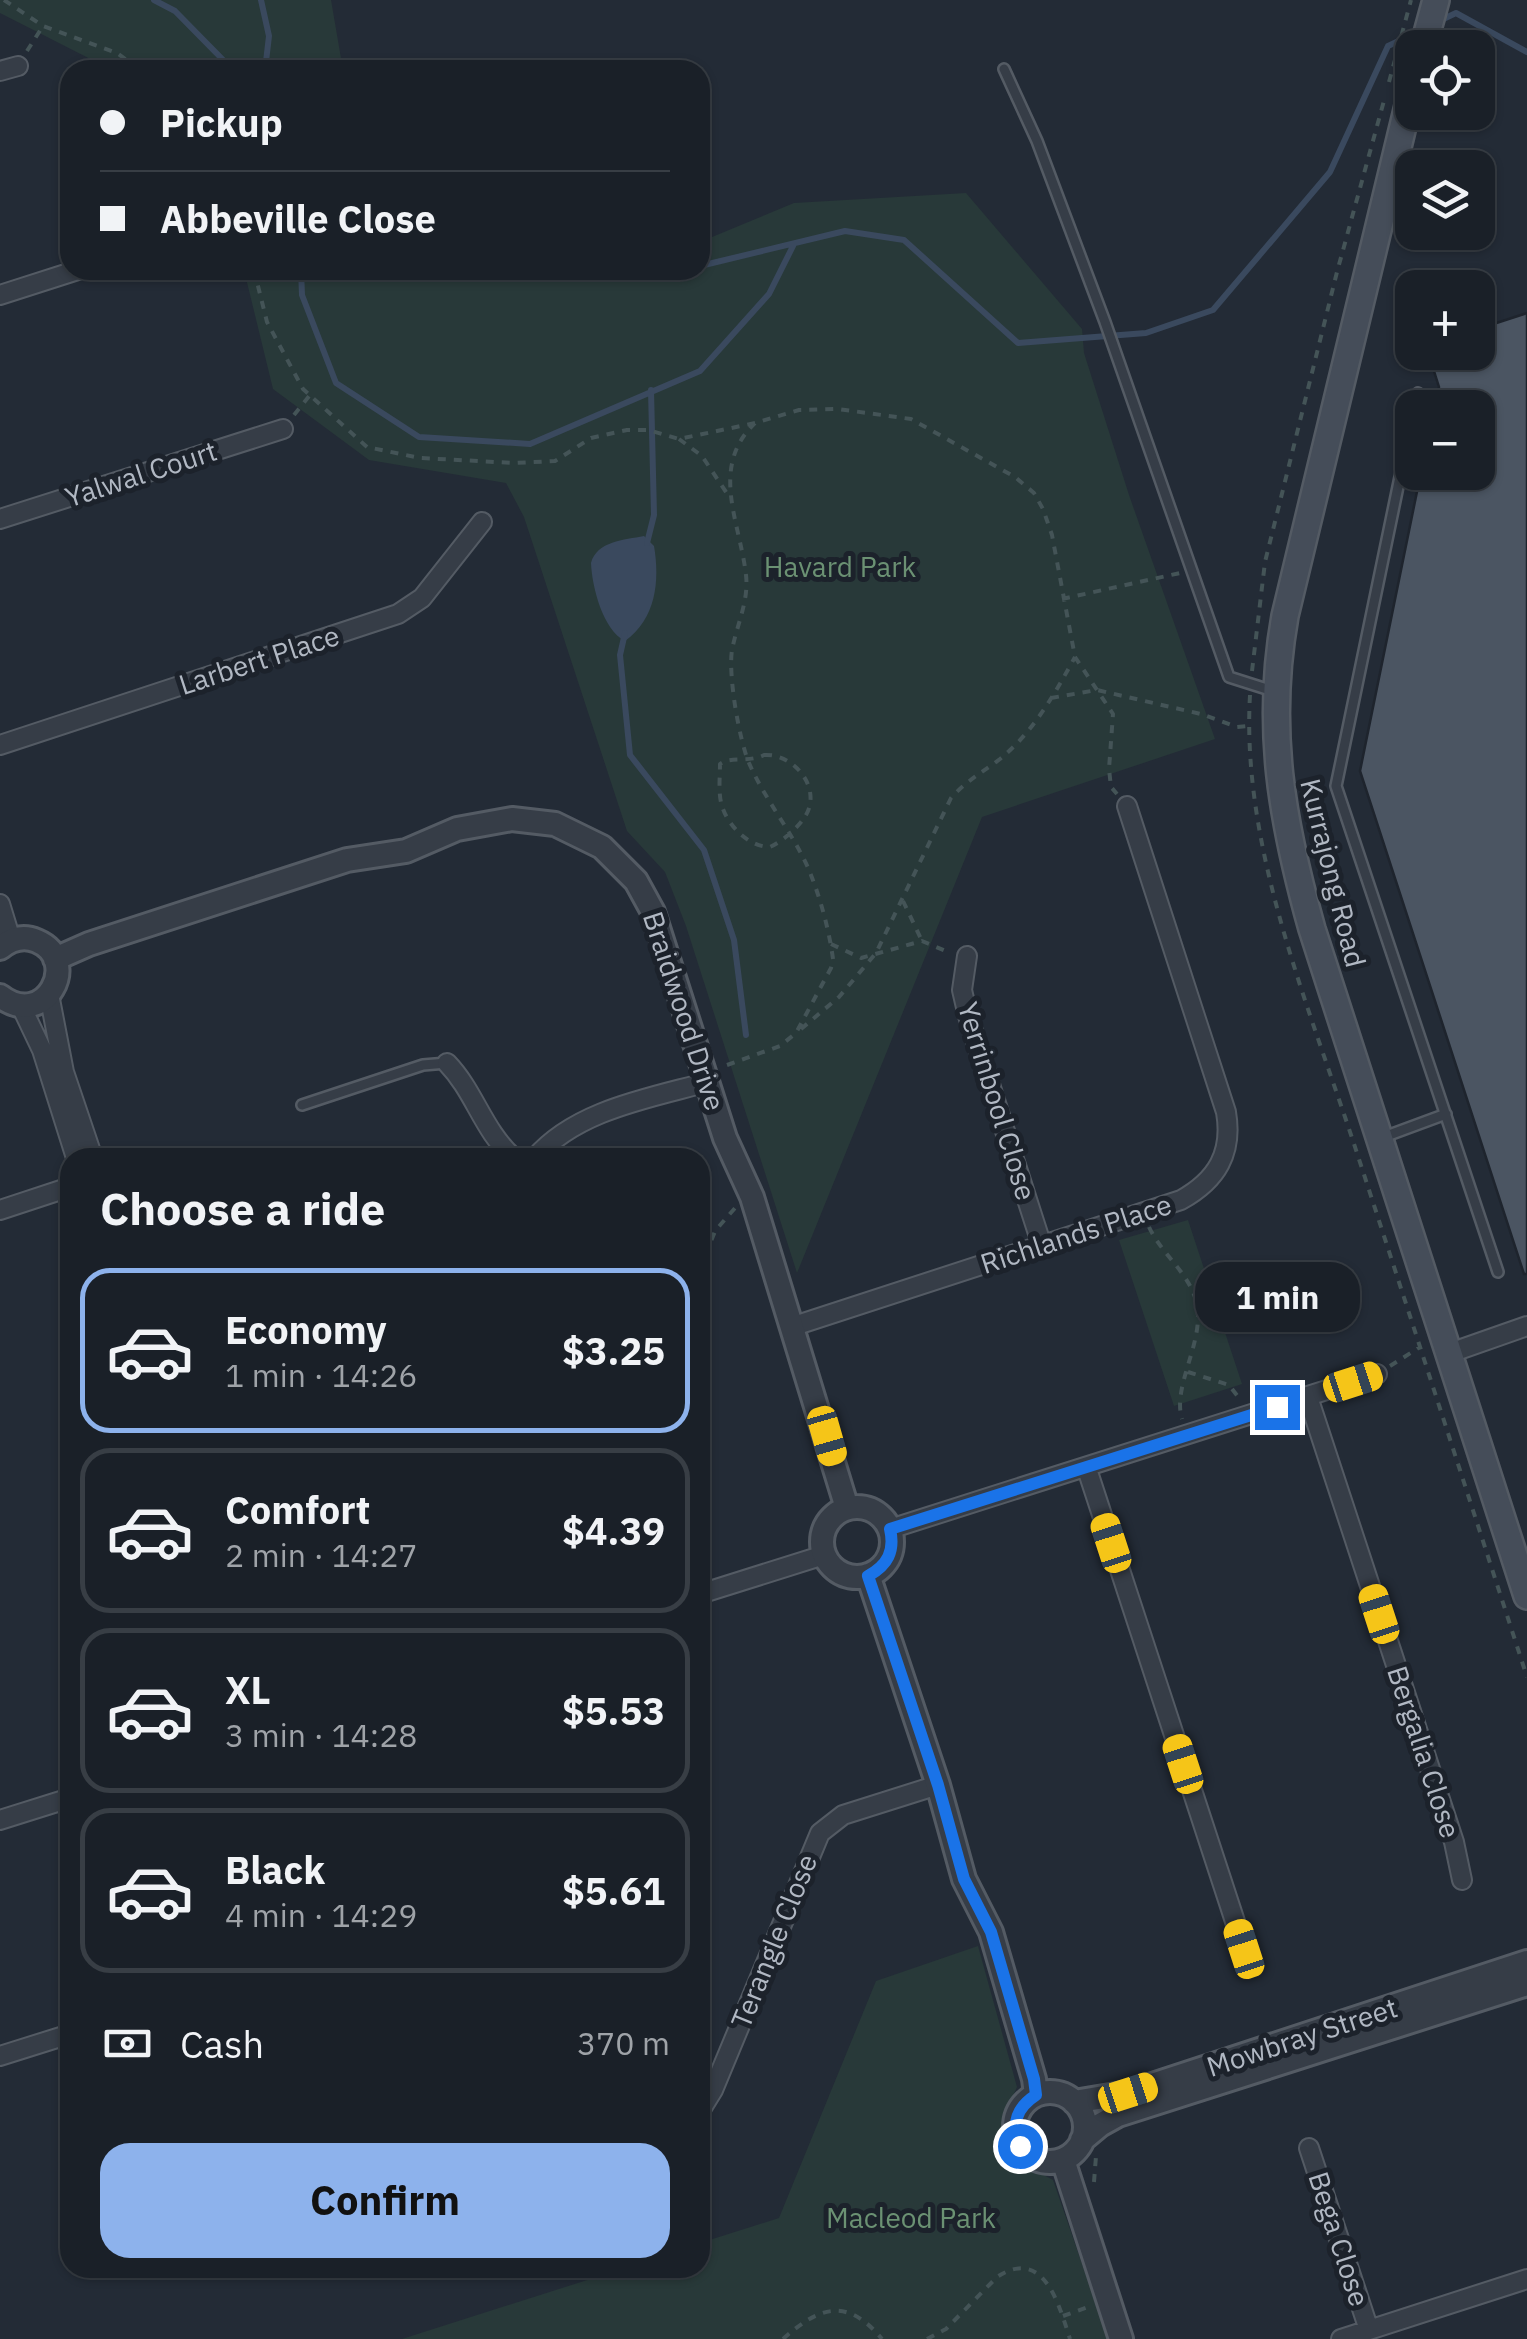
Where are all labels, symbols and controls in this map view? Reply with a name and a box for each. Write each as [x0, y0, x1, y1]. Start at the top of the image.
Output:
map controls [1395, 30, 1495, 490]
button: locate [1395, 30, 1495, 130]
text: Pickup [160, 98, 283, 147]
button: layers [1395, 150, 1495, 250]
text: Abbeville Close [160, 194, 436, 243]
button: + [1395, 270, 1495, 370]
button: − [1395, 390, 1495, 490]
street label: Yalwal Court [60, 432, 221, 515]
park label: Havard Park [764, 548, 917, 585]
street label: Larbert Place [174, 616, 344, 703]
street label: Kurrajong Road [1292, 775, 1375, 971]
street label: Braidwood Drive [635, 907, 734, 1115]
street label: Yerrinbool Close [950, 997, 1045, 1205]
text: Choose a ride [100, 1179, 385, 1237]
street label: Richlands Place [976, 1185, 1176, 1282]
callout: 1 min [1194, 1262, 1360, 1332]
text: 1 min [1236, 1276, 1319, 1318]
text: Economy [225, 1305, 387, 1354]
icon: car [105, 1306, 195, 1396]
text: $3.25 [562, 1326, 665, 1375]
text: 1 min · 14:26 [225, 1354, 418, 1396]
car [1320, 1358, 1386, 1406]
route end [1255, 1385, 1300, 1430]
car [804, 1403, 850, 1469]
text: Comfort [225, 1485, 370, 1534]
icon: car [105, 1486, 195, 1576]
text: $4.39 [562, 1506, 665, 1555]
car [1087, 1510, 1135, 1576]
text: 2 min · 14:27 [225, 1534, 418, 1576]
car [1355, 1581, 1403, 1647]
street label: Bergalia Close [1379, 1661, 1470, 1843]
text: XL [225, 1665, 271, 1714]
icon: car [105, 1666, 195, 1756]
text: $5.53 [562, 1686, 665, 1735]
text: 3 min · 14:28 [225, 1714, 418, 1756]
car [1159, 1731, 1207, 1797]
text: Black [225, 1845, 325, 1894]
icon: car [105, 1846, 195, 1936]
street label: Terangle Close [722, 1848, 825, 2033]
text: $5.61 [562, 1866, 665, 1915]
text: 4 min · 14:29 [225, 1894, 418, 1936]
car [1220, 1916, 1268, 1982]
street label: Mowbray Street [1202, 1988, 1402, 2085]
icon: cash [100, 2016, 155, 2071]
text: Cash [180, 2019, 264, 2068]
text: 370 m [577, 2022, 670, 2064]
car [1095, 2069, 1161, 2117]
route start [998, 2124, 1043, 2169]
button: Confirm [100, 2143, 670, 2258]
street label: Bega Close [1300, 2167, 1379, 2311]
park label: Macleod Park [826, 2199, 996, 2236]

